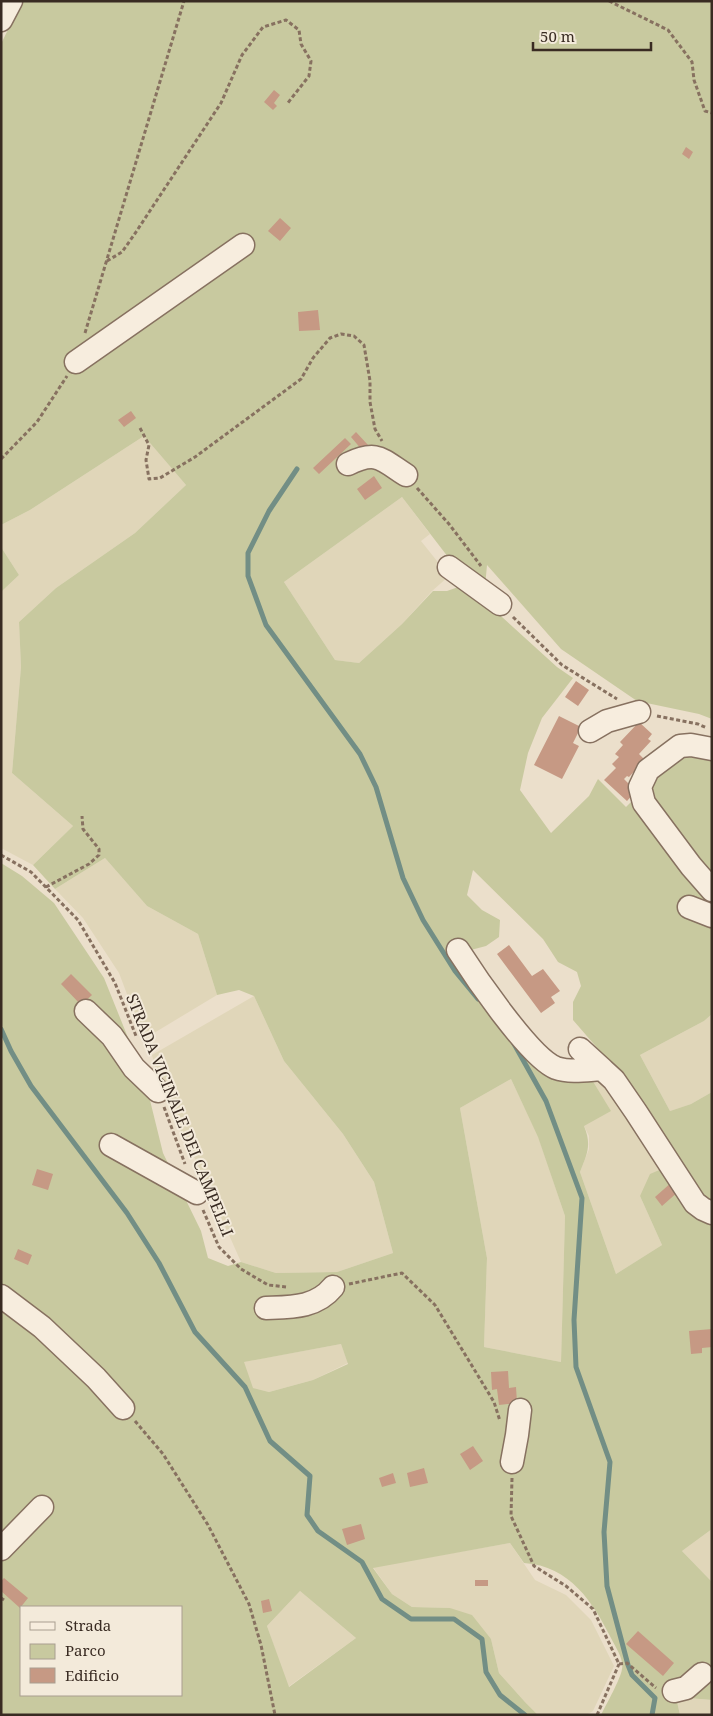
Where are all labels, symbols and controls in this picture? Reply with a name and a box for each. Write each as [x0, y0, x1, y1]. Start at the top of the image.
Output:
scale bar [533, 20, 650, 52]
text: 50 m [540, 26, 575, 46]
street label: STRADA VICINALE DEI CAMPELLI [121, 990, 239, 1240]
legend [20, 1606, 182, 1696]
text: Strada [65, 1615, 111, 1635]
text: Parco [65, 1640, 106, 1660]
text: Edificio [65, 1665, 119, 1685]

